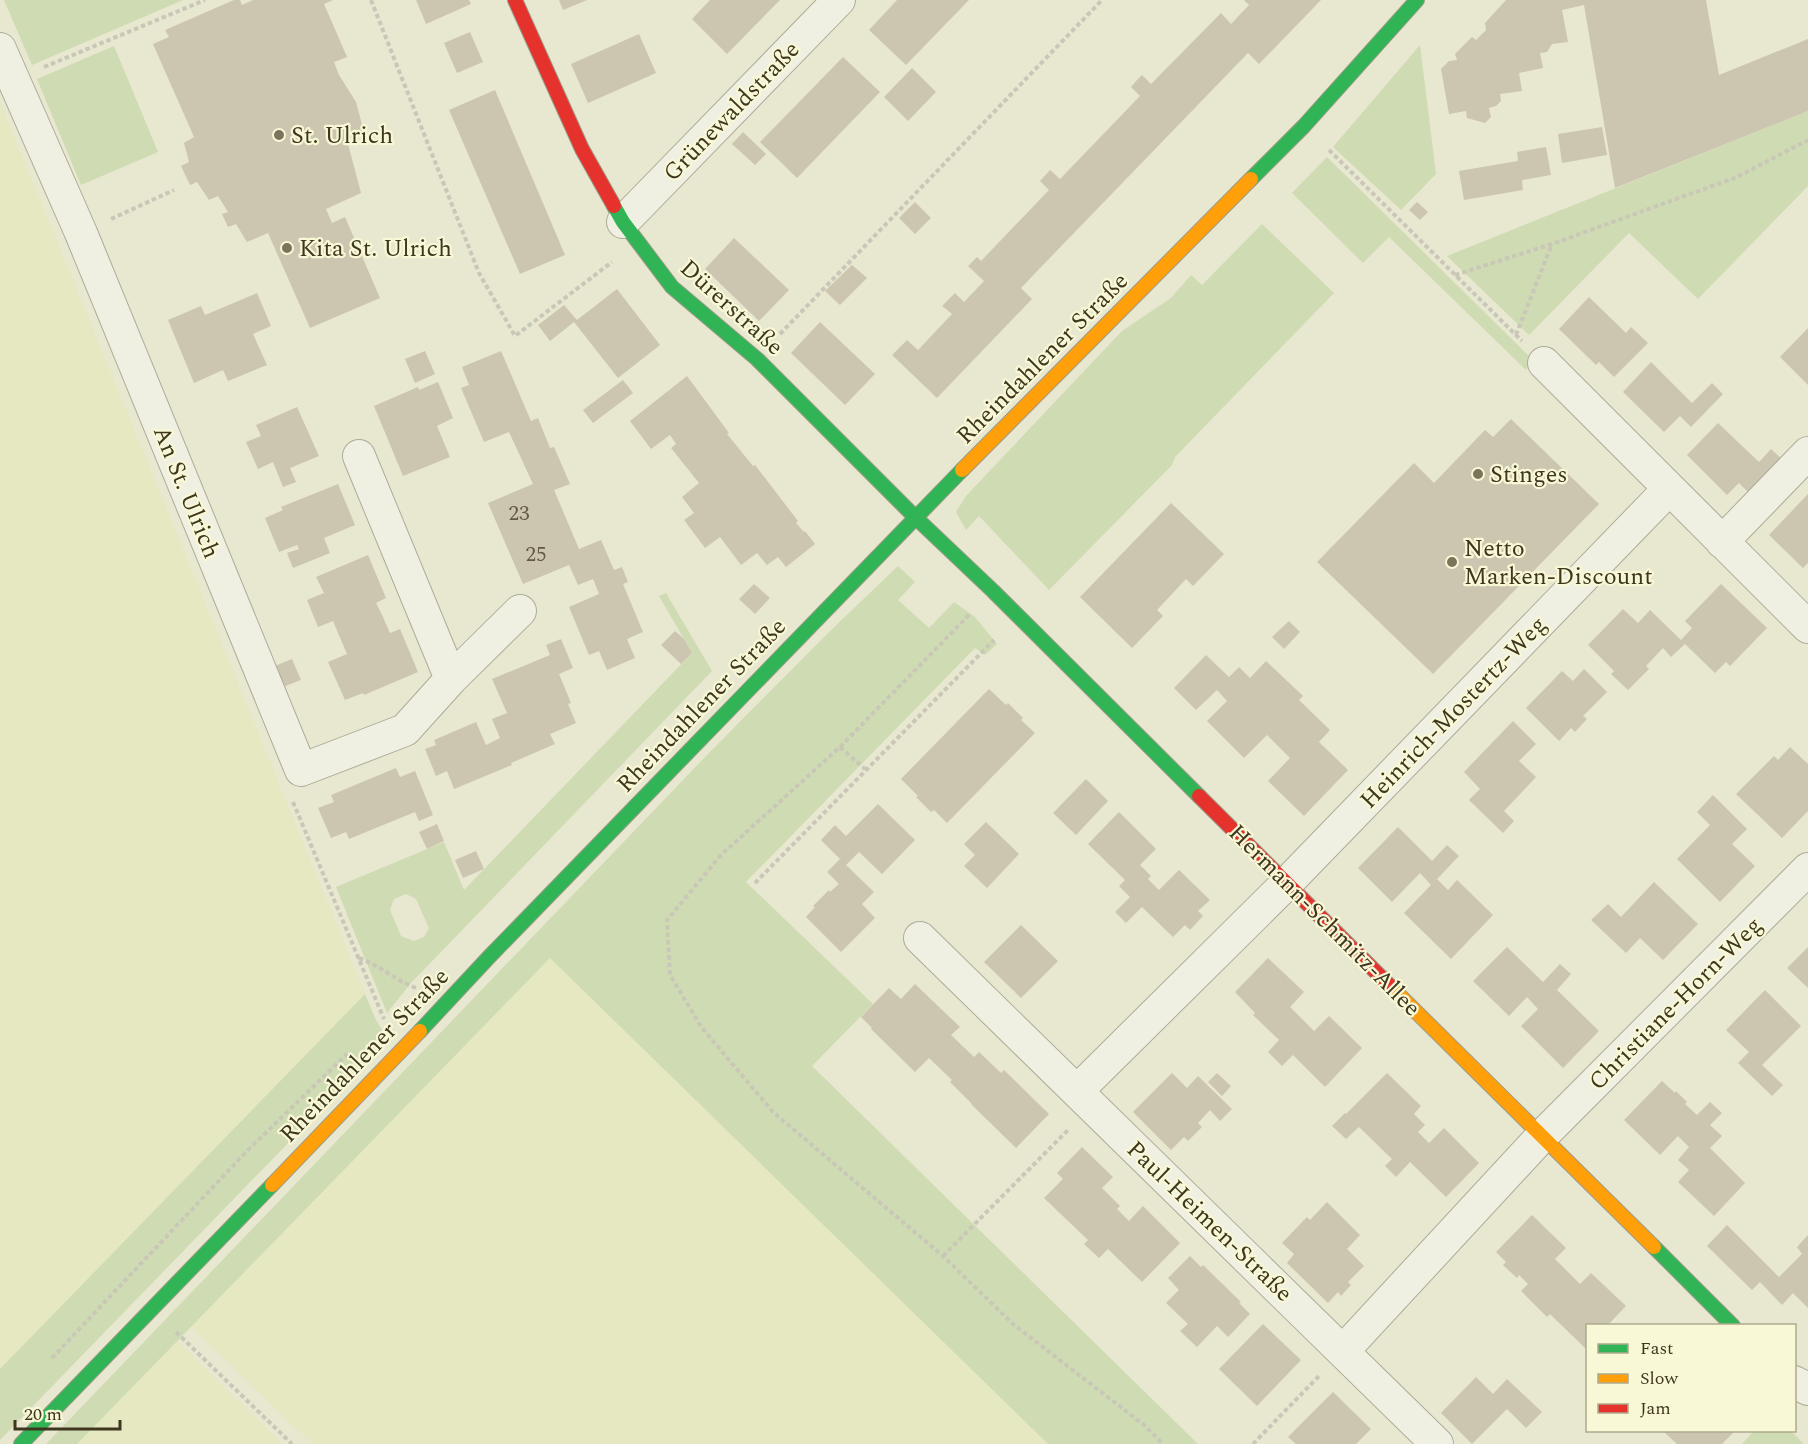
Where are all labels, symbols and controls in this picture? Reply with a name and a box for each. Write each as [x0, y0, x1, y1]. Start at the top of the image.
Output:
street label: Grünewaldstraße [655, 33, 808, 190]
place label: St. Ulrich [291, 118, 393, 154]
marker: St. Ulrich [272, 128, 286, 142]
place label: Kita St. Ulrich [299, 231, 452, 267]
marker: Kita St. Ulrich [280, 241, 294, 255]
street label: Dürerstraße [671, 251, 791, 364]
street label: Rheindahlener Straße [948, 264, 1137, 453]
street label: An St. Ulrich [143, 421, 229, 564]
place label: Stinges [1490, 457, 1568, 493]
marker: Stinges [1471, 467, 1485, 481]
house number: 23 [509, 498, 530, 530]
place label: Netto Marken-Discount [1464, 531, 1653, 595]
house number: 25 [526, 539, 547, 571]
marker: Netto Marken-Discount [1445, 555, 1459, 569]
street label: Heinrich-Mostertz-Weg [1352, 608, 1556, 817]
street label: Rheindahlener Straße [609, 610, 795, 801]
street label: Hermann-Schmitz-Allee [1220, 816, 1429, 1025]
street label: Christiane-Horn-Weg [1580, 908, 1771, 1099]
street label: Rheindahlener Straße [272, 960, 458, 1151]
street label: Paul-Heimen-Straße [1118, 1133, 1301, 1311]
legend [1586, 1324, 1796, 1432]
text: Fast [1640, 1335, 1673, 1362]
text: Slow [1640, 1365, 1679, 1392]
scale bar [15, 1393, 120, 1431]
text: Jam [1640, 1395, 1671, 1422]
text: 20 m [24, 1401, 62, 1428]

